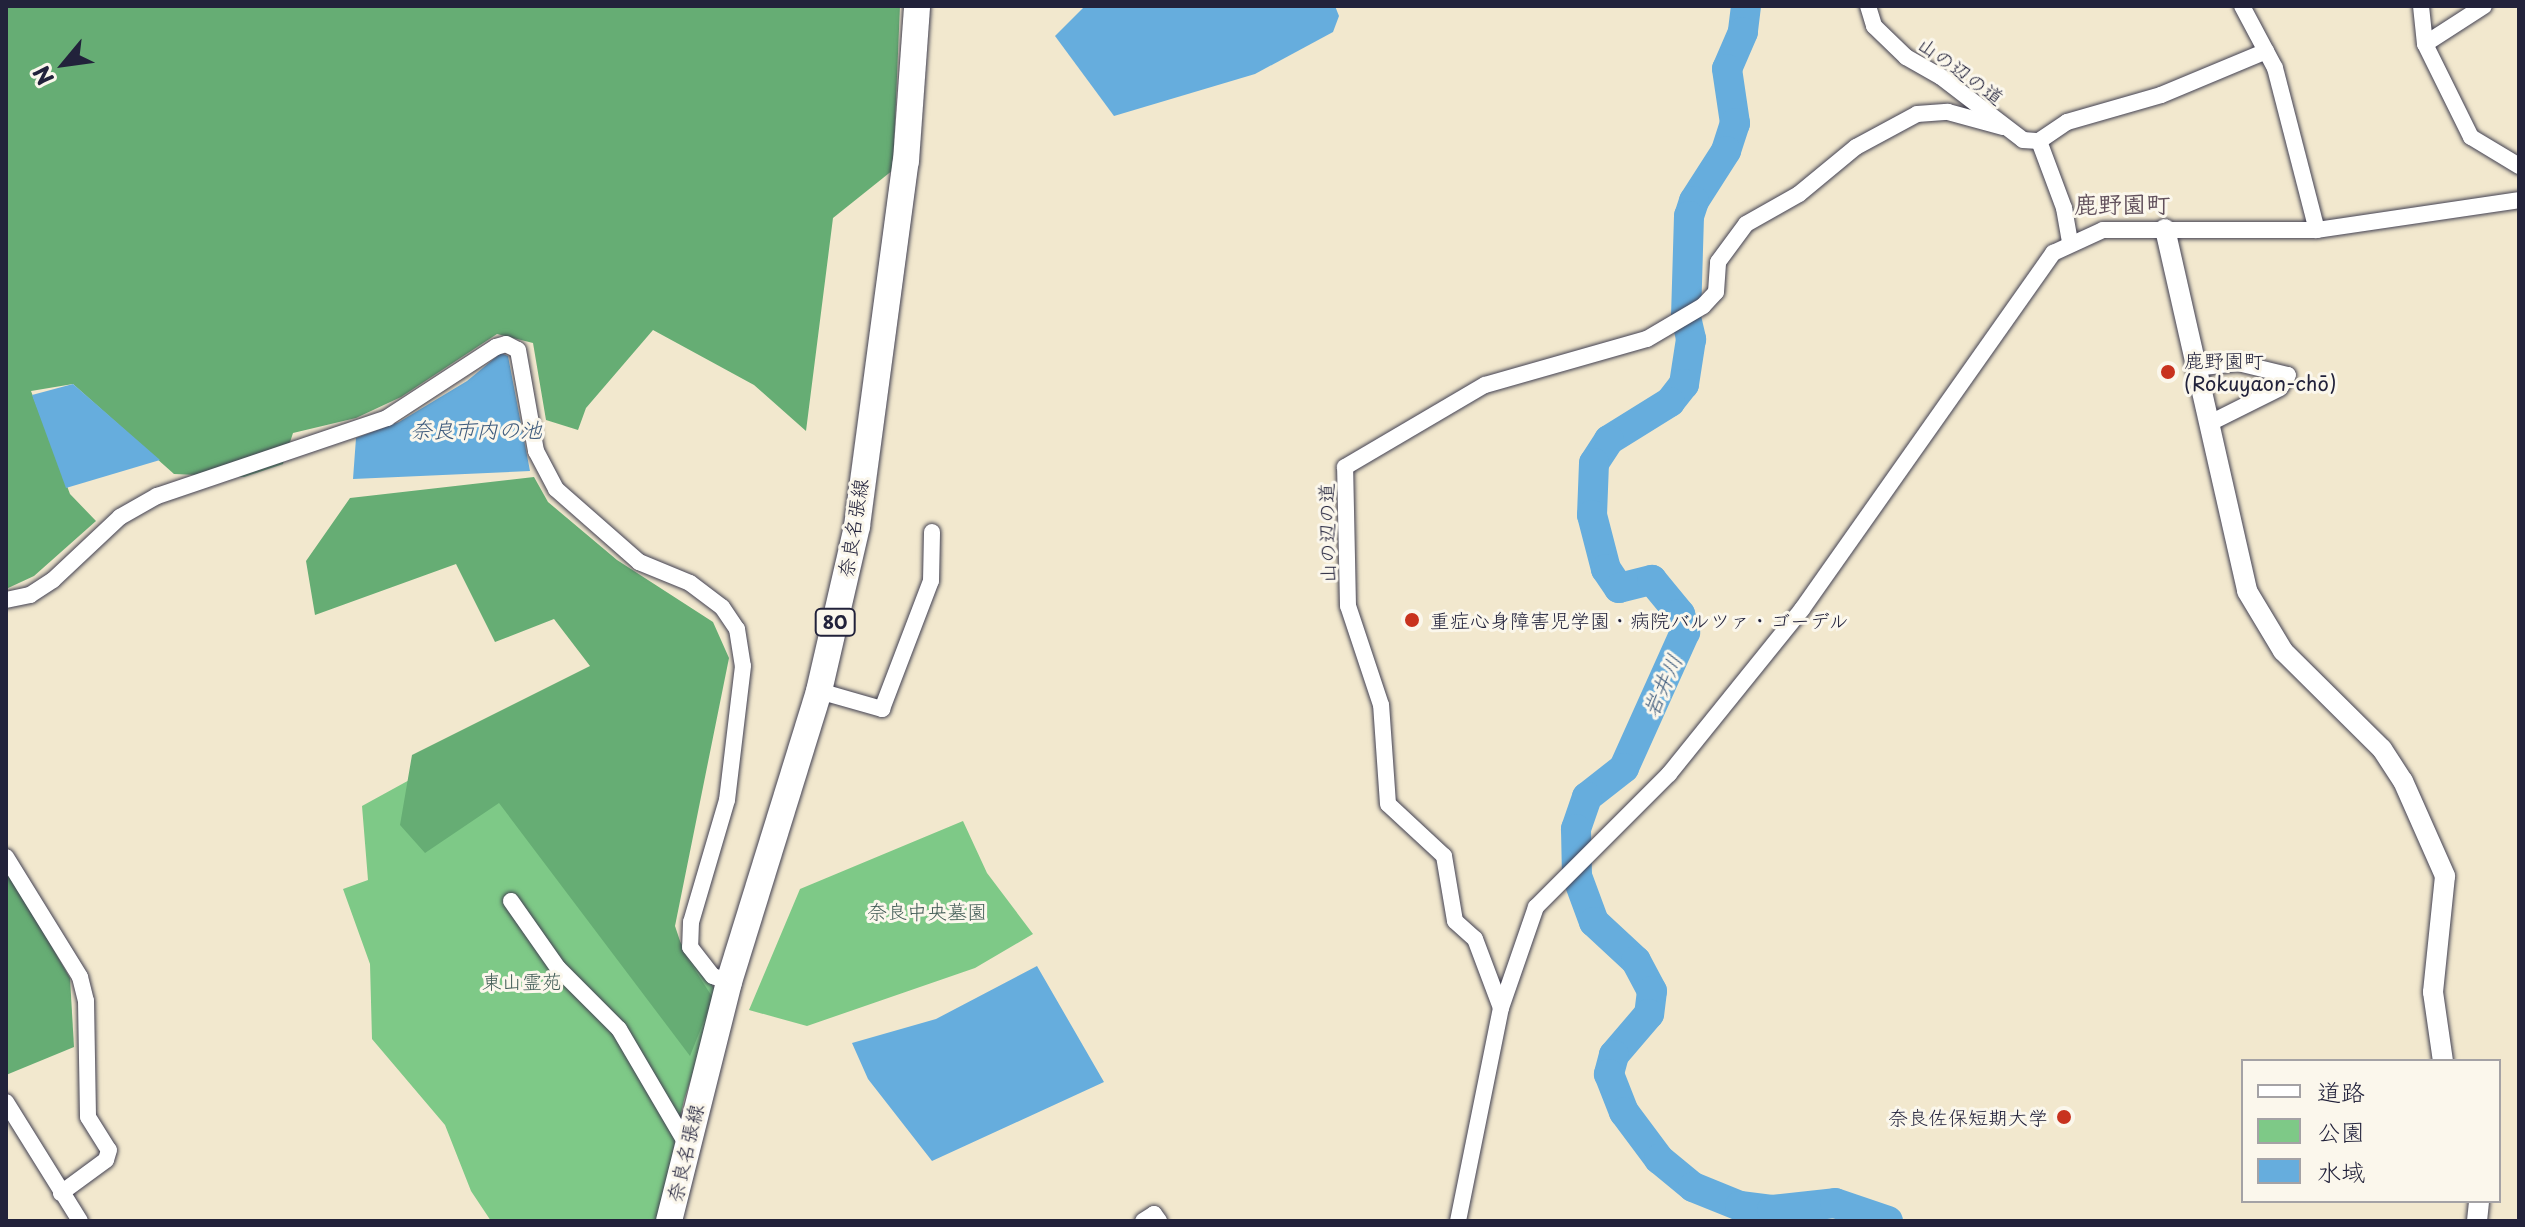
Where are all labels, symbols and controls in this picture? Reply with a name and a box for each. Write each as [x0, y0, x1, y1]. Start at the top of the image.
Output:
north arrow [24, 24, 104, 104]
street label: 山の辺の道 [1913, 32, 2009, 110]
text: N [24, 60, 61, 92]
district label: 鹿野園町 [2074, 190, 2170, 218]
place label: 鹿野園町 (Rokuyaon-chō) [2184, 348, 2336, 395]
marker: 鹿野園町 (Rokuyaon-chō) [2159, 363, 2177, 381]
water label: 奈良市内の池 [410, 416, 542, 442]
street label: 奈良名張線 [833, 477, 873, 579]
street label: 山の辺の道 [1314, 483, 1340, 583]
road number: 80 [813, 608, 857, 636]
place label: 重症心身障害児学園・病院バルツァ・ゴーデル [1430, 608, 1850, 632]
marker: 重症心身障害児学園・病院バルツァ・ゴーデル [1401, 609, 1423, 631]
water label: 岩井川 [1636, 649, 1686, 721]
park label: 奈良中央墓園 [867, 899, 987, 923]
park label: 東山霊苑 [482, 969, 562, 993]
legend [2241, 1059, 2501, 1203]
text: 道路 [2317, 1073, 2365, 1109]
street label: 奈良名張線 [662, 1102, 708, 1204]
place label: 奈良佐保短期大学 [1888, 1105, 2048, 1129]
marker: 奈良佐保短期大学 [2055, 1108, 2073, 1126]
text: 公園 [2317, 1113, 2365, 1149]
text: 水域 [2317, 1153, 2365, 1189]

